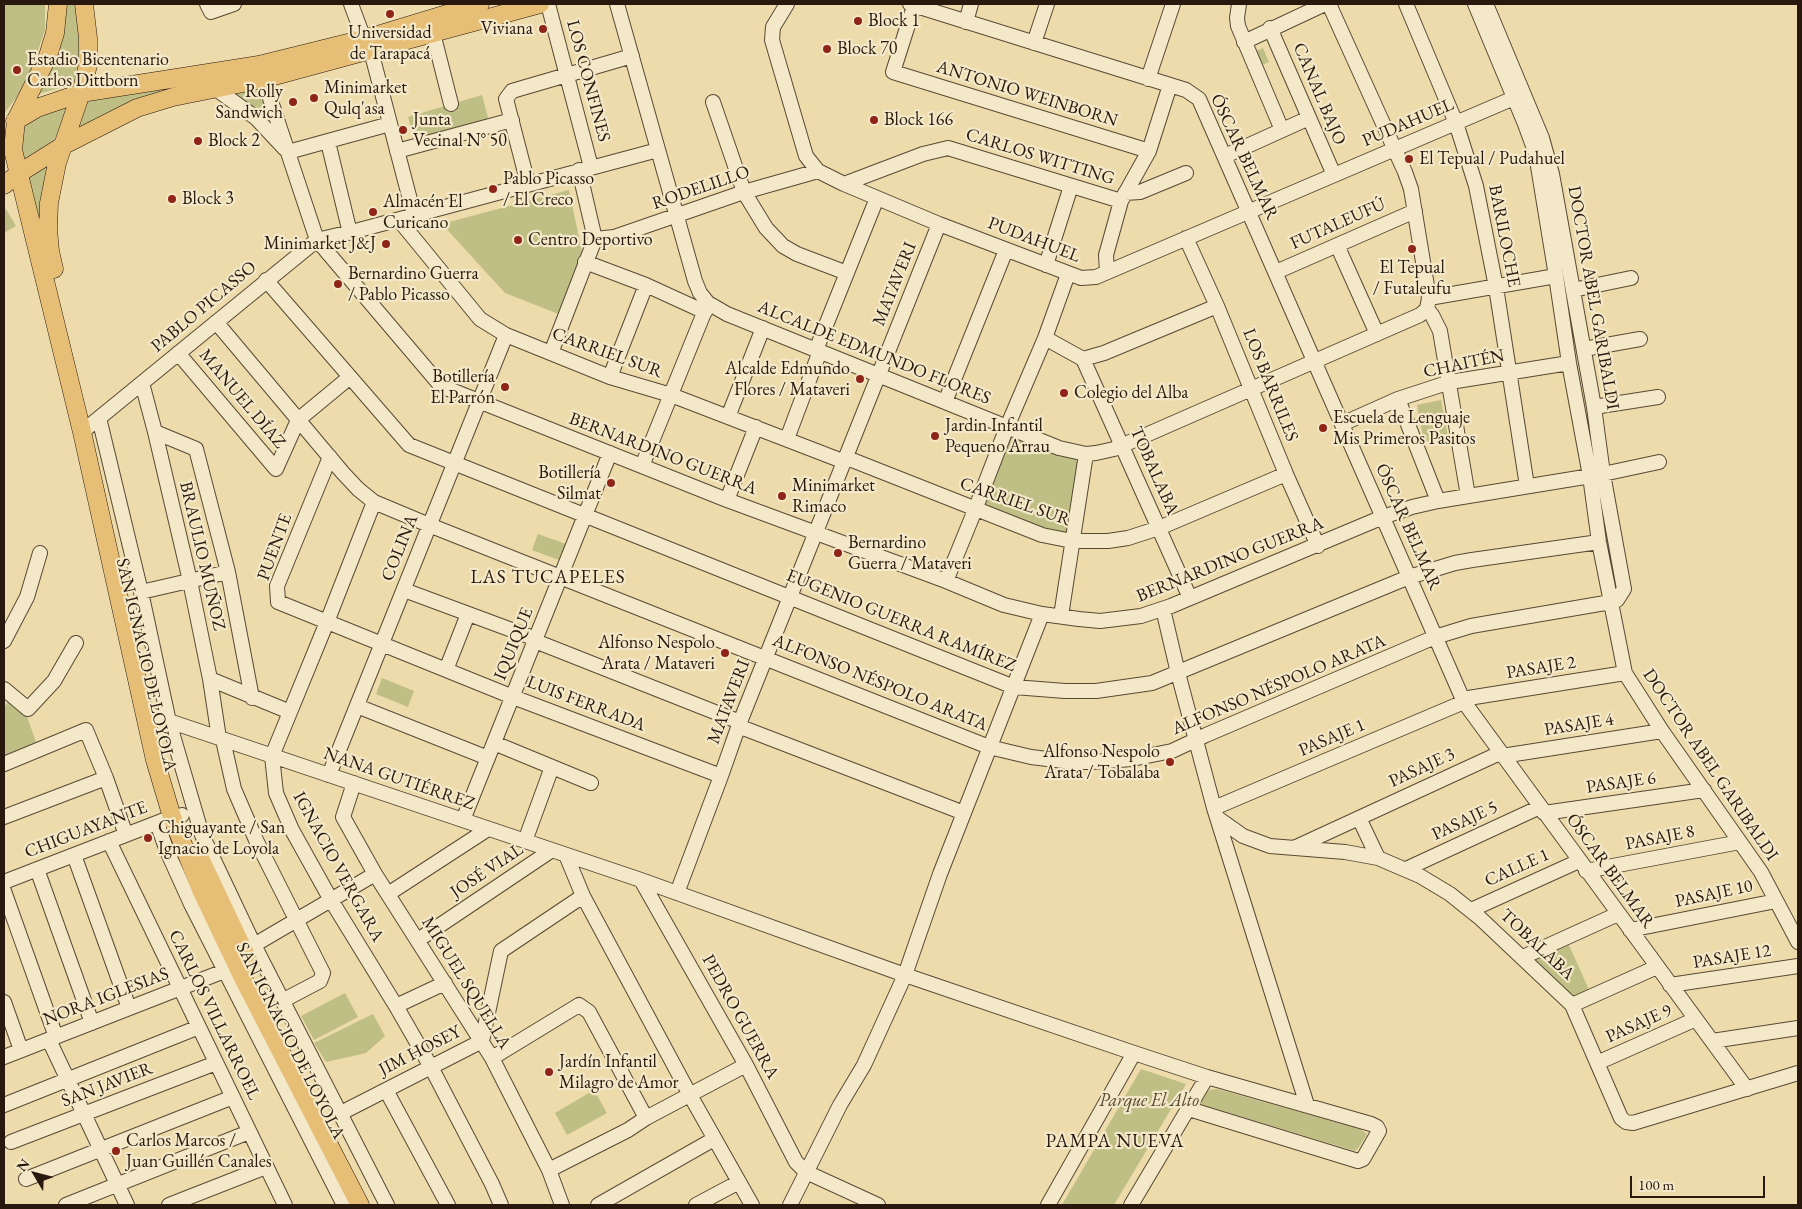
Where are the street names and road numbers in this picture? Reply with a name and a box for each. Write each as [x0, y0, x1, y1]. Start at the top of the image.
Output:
street label: LOS CONFINES [561, 18, 615, 144]
street label: CANAL BAJO [1288, 40, 1350, 148]
street label: ANTONIO WEINBORN [934, 56, 1120, 132]
street label: ÓSCAR BELMAR [1205, 91, 1283, 223]
street label: PUDAHUEL [1359, 94, 1457, 152]
street label: CARLOS WITTING [963, 124, 1117, 190]
street label: RODELILLO [649, 161, 753, 215]
street label: BARILOCHE [1484, 183, 1524, 289]
street label: DOCTOR ABEL GARIBALDI [1563, 184, 1623, 412]
street label: FUTALEUFÚ [1287, 193, 1389, 255]
street label: PUDAHUEL [985, 212, 1083, 268]
street label: MATAVERI [868, 239, 922, 329]
street label: PABLO PICASSO [147, 257, 261, 357]
street label: ALCALDE EDMUNDO FLORES [754, 296, 994, 410]
street label: CARRIEL SUR [549, 323, 665, 383]
street label: LOS BARRILES [1237, 325, 1303, 445]
street label: MANUEL DÍAZ [194, 345, 290, 453]
street label: CHAITÉN [1421, 345, 1507, 383]
street label: BERNARDINO GUERRA [566, 408, 760, 500]
street label: TOBALABA [1125, 423, 1183, 519]
street label: ÓSCAR BELMAR [1370, 460, 1446, 594]
street label: CARRIEL SUR [957, 473, 1073, 531]
street label: BRAULIO MUÑOZ [174, 479, 230, 633]
street label: PUENTE [253, 510, 297, 584]
street label: COLINA [377, 512, 423, 584]
street label: BERNARDINO GUERRA [1133, 513, 1327, 607]
street label: SAN IGNACIO DE LOYOLA [111, 556, 181, 774]
street label: EUGENIO GUERRA RAMÍREZ [783, 565, 1019, 677]
street label: IQUIQUE [490, 605, 538, 683]
street label: ALFONSO NÉSPOLO ARATA [769, 630, 991, 736]
street label: ALFONSO NÉSPOLO ARATA [1169, 630, 1389, 740]
street label: PASAJE 2 [1505, 652, 1577, 684]
street label: MATAVERI [703, 657, 755, 747]
street label: DOCTOR ABEL GARIBALDI [1638, 665, 1782, 865]
street label: LUIS FERRADA [524, 671, 648, 737]
street label: PASAJE 4 [1543, 709, 1615, 741]
street label: PASAJE 1 [1296, 714, 1368, 762]
street label: NANA GUTIÉRREZ [321, 743, 477, 815]
street label: PASAJE 3 [1386, 743, 1458, 793]
street label: PASAJE 6 [1585, 767, 1657, 799]
street label: IGNACIO VERGARA [288, 788, 388, 946]
street label: PASAJE 5 [1429, 796, 1501, 846]
street label: CHIGUAYANTE [22, 797, 150, 863]
street label: ÓSCAR BELMAR [1561, 809, 1659, 933]
street label: PASAJE 8 [1624, 821, 1696, 855]
street label: JOSÉ VIAL [446, 839, 528, 903]
street label: CALLE 1 [1481, 844, 1553, 892]
street label: PASAJE 10 [1673, 875, 1755, 913]
street label: TOBALABA [1495, 905, 1579, 985]
street label: MIGUEL SQUELLA [417, 913, 515, 1053]
street label: CARLOS VILLARROEL [164, 927, 264, 1103]
street label: SAN IGNACIO DE LOYOLA [231, 939, 349, 1143]
street label: PASAJE 12 [1691, 940, 1773, 974]
street label: PEDRO GUERRA [697, 951, 783, 1083]
street label: NORA IGLESIAS [40, 963, 172, 1031]
street label: PASAJE 9 [1603, 1000, 1675, 1048]
street label: JIM HOSEY [375, 1021, 465, 1081]
street label: SAN JAVIER [58, 1058, 156, 1112]

